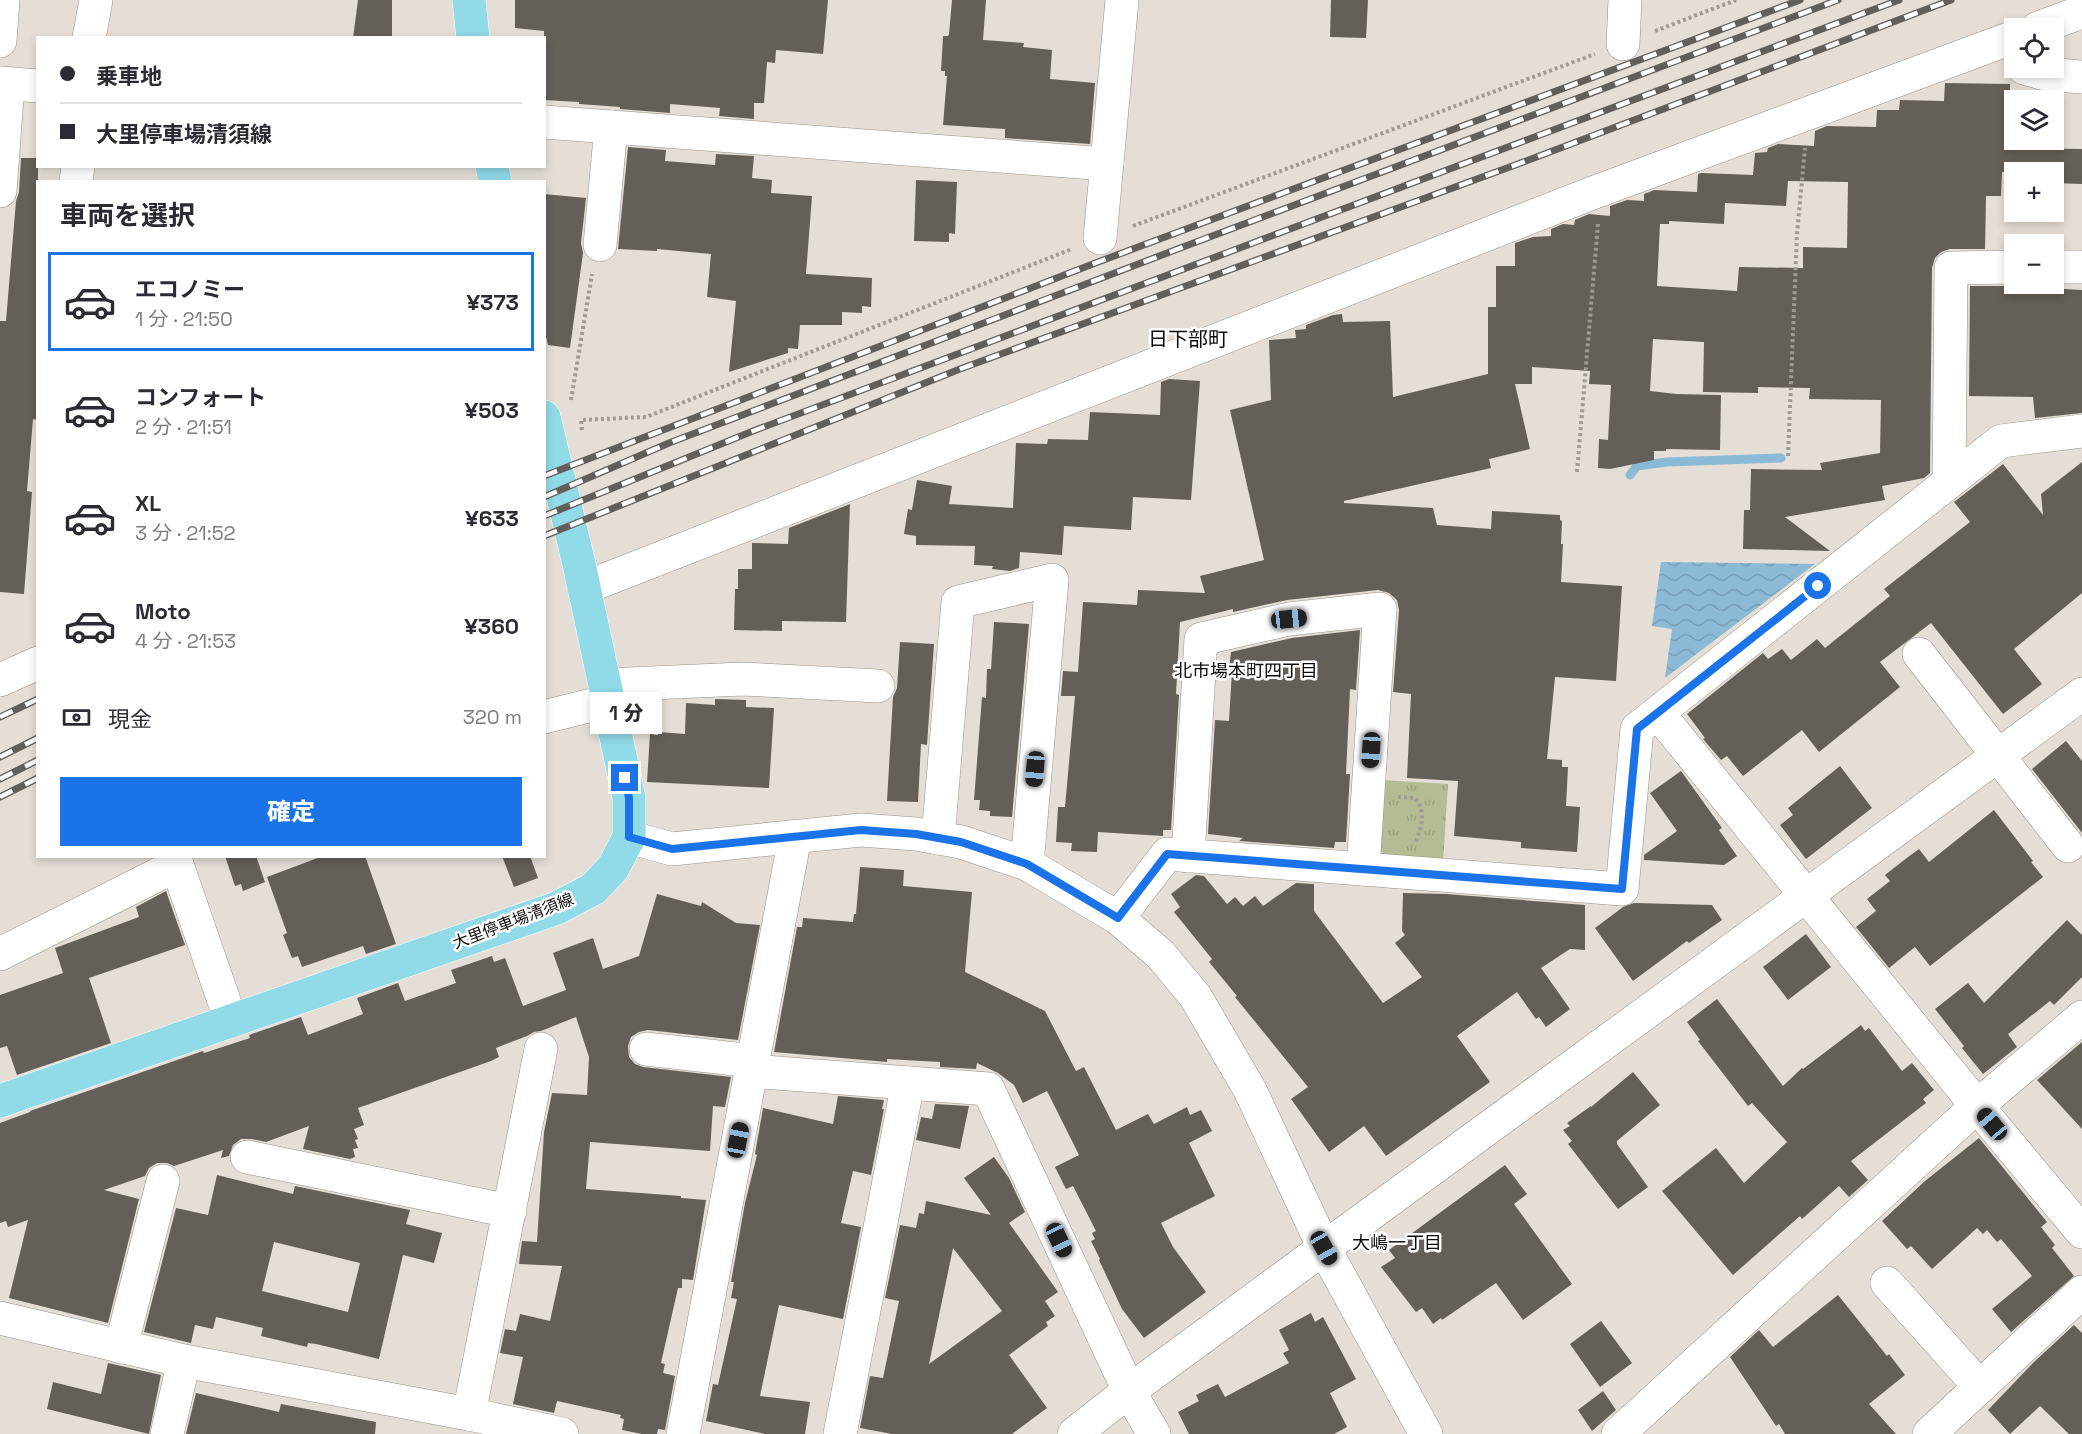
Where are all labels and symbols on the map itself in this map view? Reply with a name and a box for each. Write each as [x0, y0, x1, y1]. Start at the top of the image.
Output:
district label: 日下部町 [1148, 326, 1228, 352]
route start [1804, 572, 1831, 599]
car [1270, 608, 1308, 630]
district label: 北市場本町四丁目 [1174, 659, 1318, 682]
callout: 1 分 [589, 691, 661, 733]
car [1361, 731, 1381, 769]
car [1024, 750, 1046, 788]
route end [611, 764, 638, 791]
street label: 大里停車場清須線 [449, 888, 577, 954]
car [1974, 1104, 2010, 1144]
car [726, 1121, 750, 1159]
car [1043, 1220, 1075, 1260]
car [1307, 1228, 1341, 1268]
district label: 大嶋一丁目 [1352, 1231, 1442, 1254]

